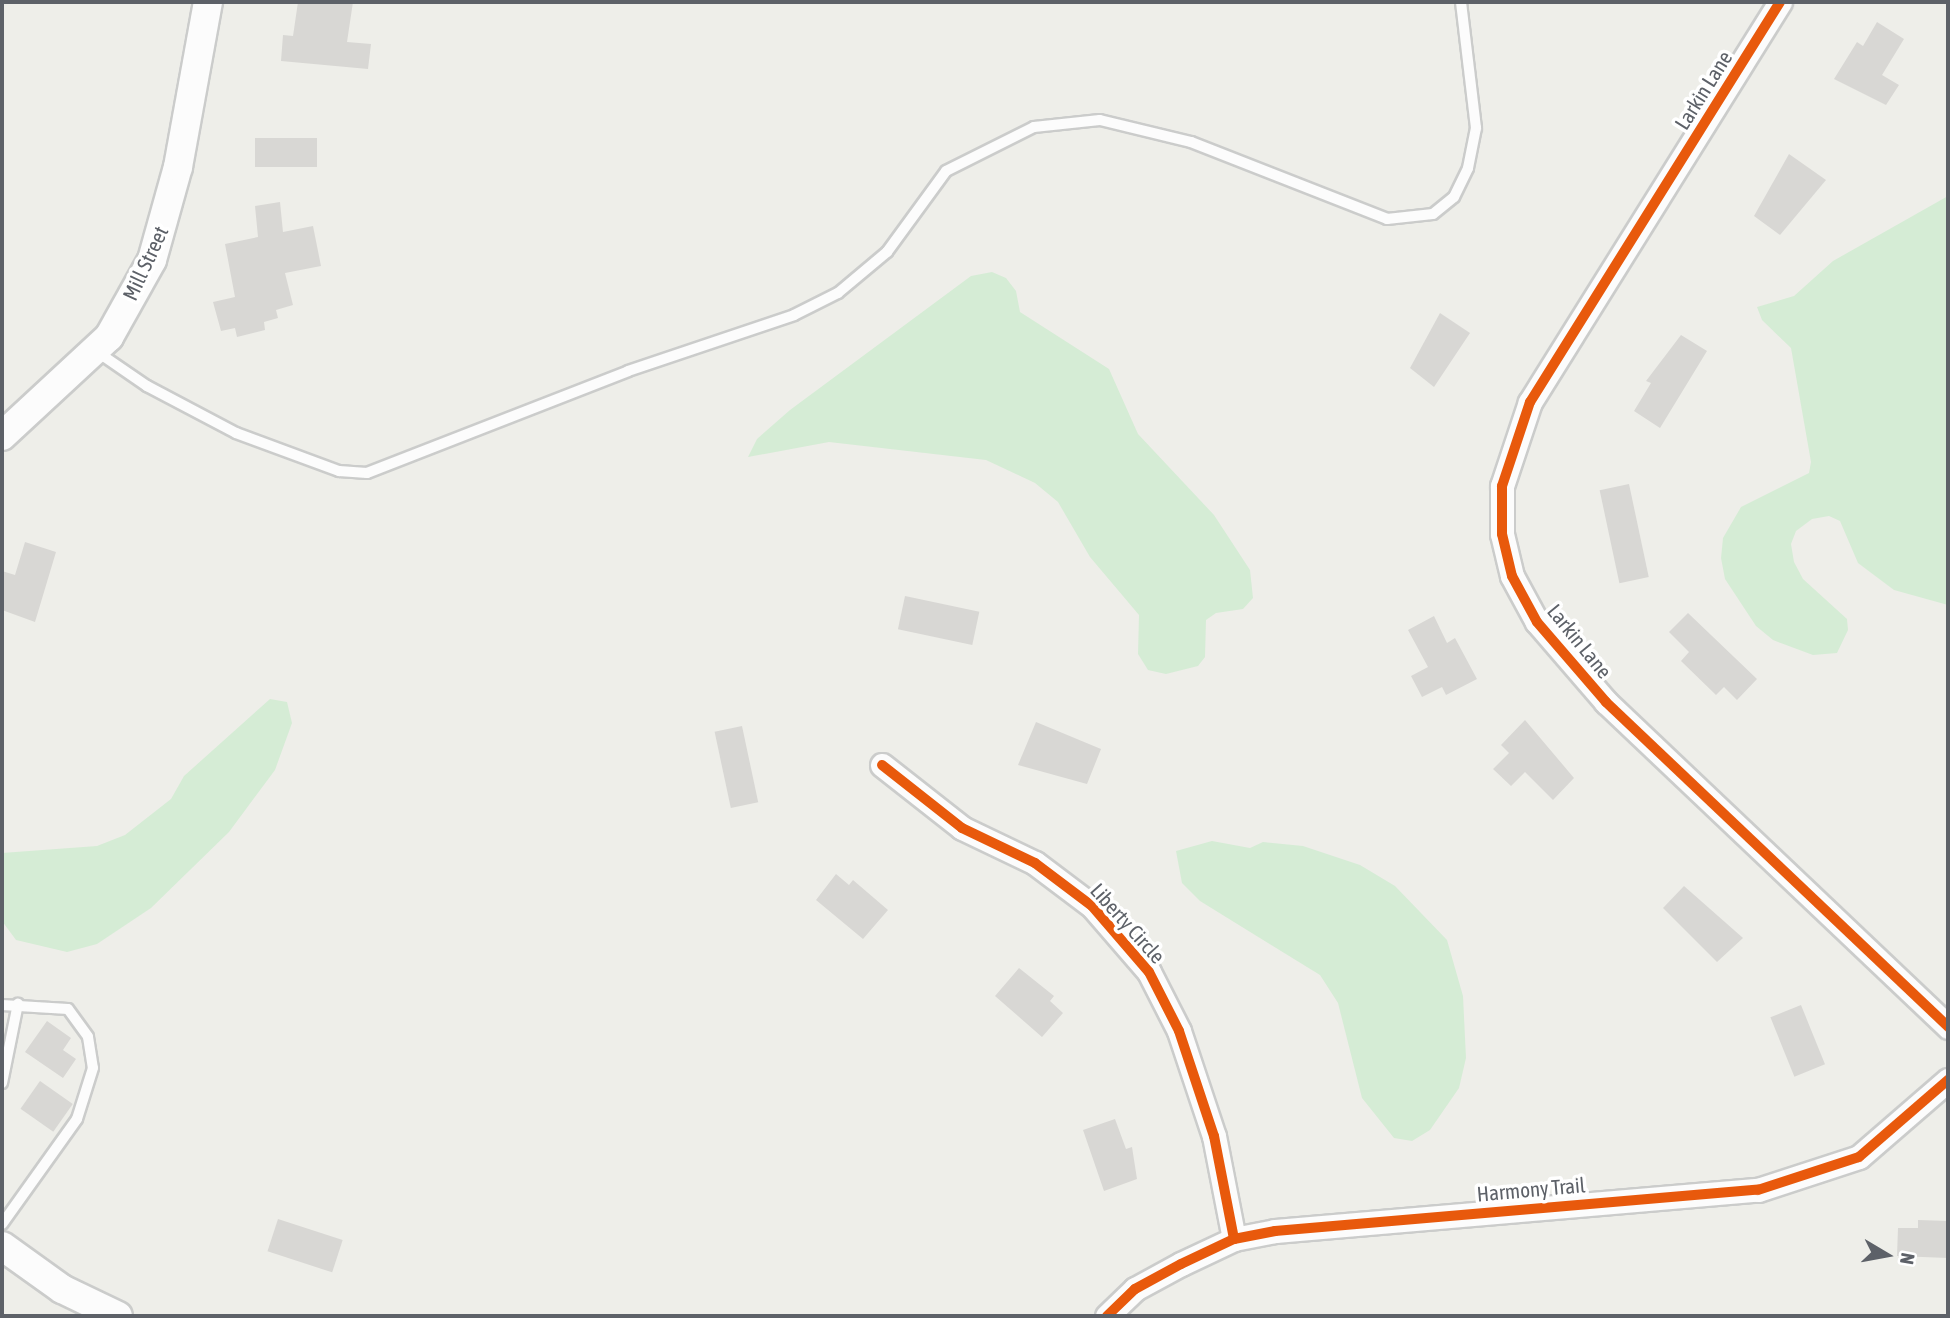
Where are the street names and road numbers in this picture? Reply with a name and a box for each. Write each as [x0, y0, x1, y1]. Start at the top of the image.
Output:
street label: Larkin Lane [1669, 46, 1737, 134]
street label: Mill Street [117, 222, 173, 304]
street label: Larkin Lane [1542, 599, 1618, 683]
street label: Liberty Circle [1085, 878, 1171, 968]
street label: Harmony Trail [1476, 1172, 1586, 1206]

